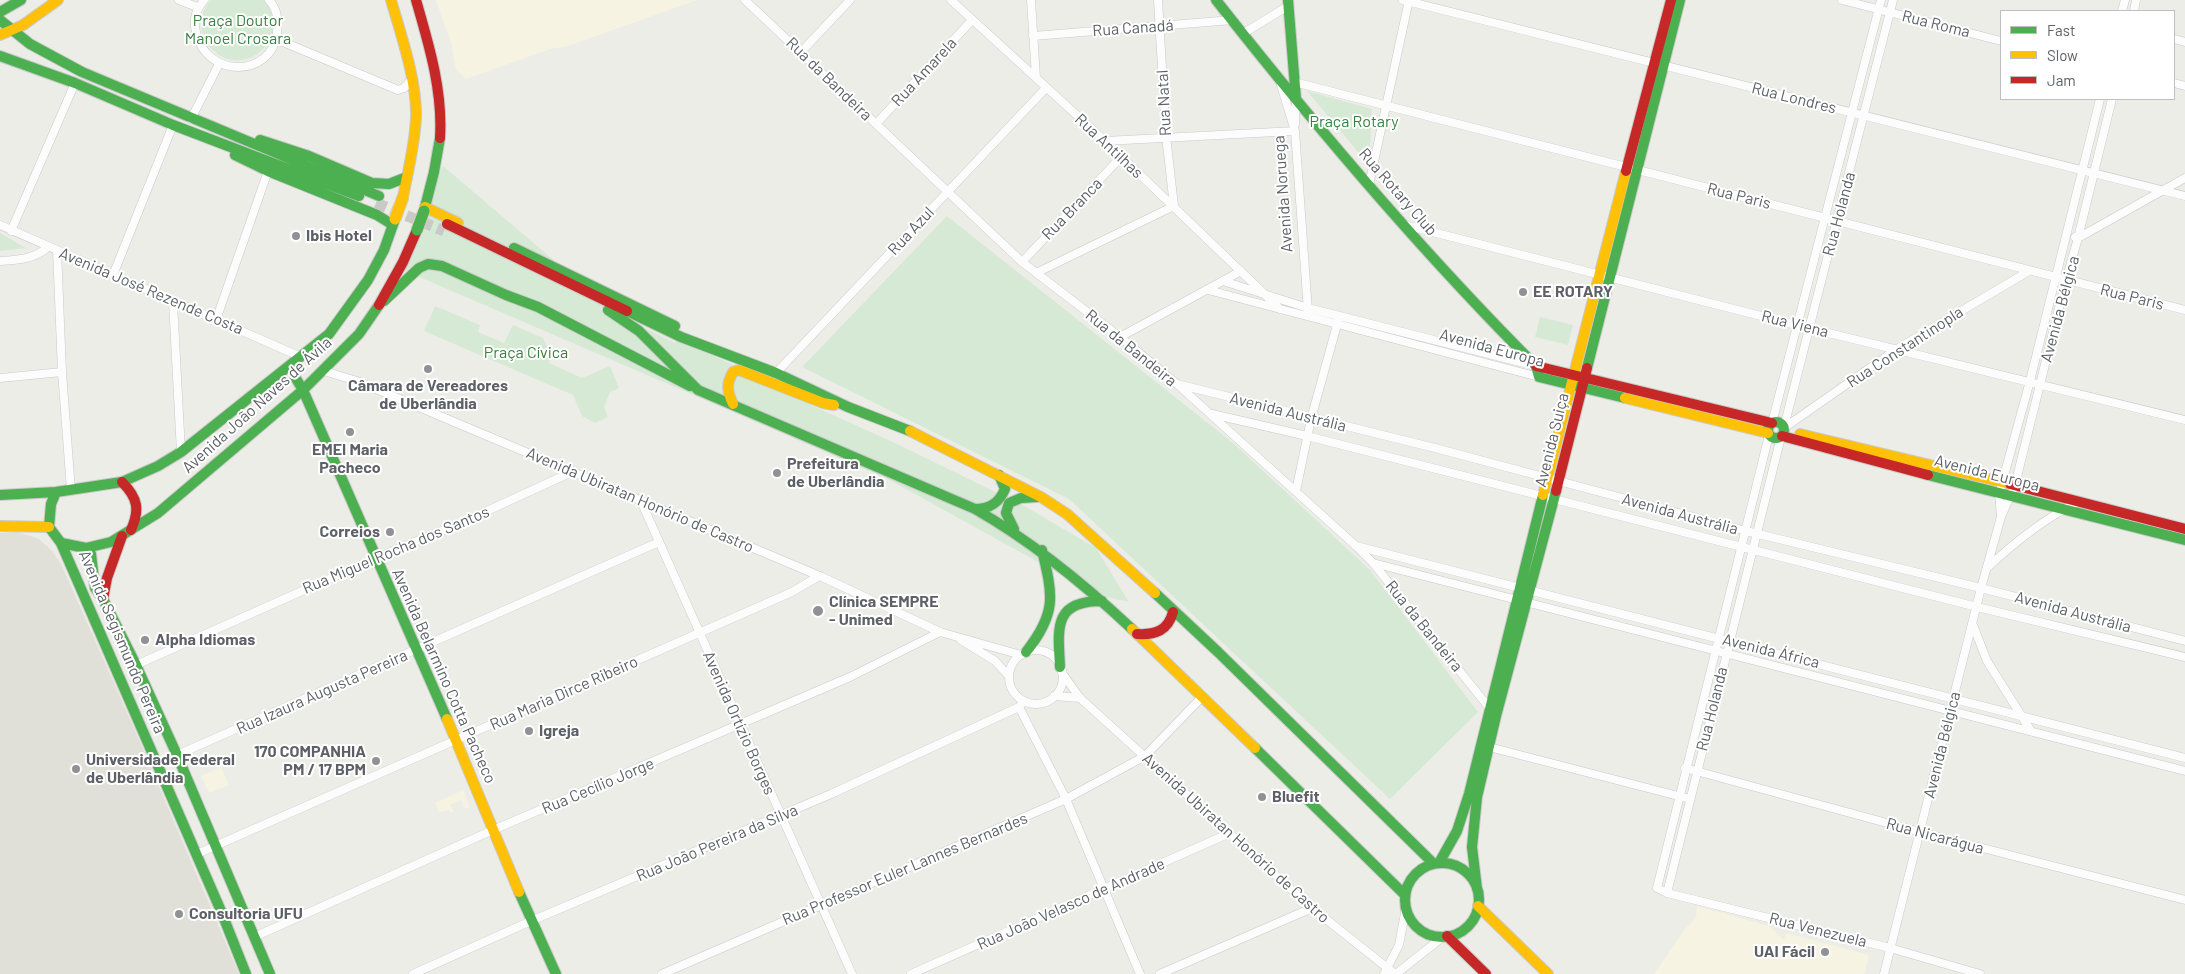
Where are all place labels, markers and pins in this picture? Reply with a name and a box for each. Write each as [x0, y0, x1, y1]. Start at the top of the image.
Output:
place label: Ibis Hotel [306, 226, 372, 246]
marker: Ibis Hotel [290, 230, 302, 242]
place label: EE ROTARY [1533, 282, 1613, 302]
marker: EE ROTARY [1517, 286, 1529, 298]
marker: Câmara de Vereadores de Uberlândia [422, 363, 434, 375]
place label: Câmara de Vereadores de Uberlândia [348, 376, 508, 414]
marker: EMEI Maria Pacheco [344, 426, 356, 438]
place label: EMEI Maria Pacheco [312, 440, 388, 478]
place label: Prefeitura de Uberlândia [787, 454, 885, 492]
marker: Prefeitura de Uberlândia [771, 467, 783, 479]
place label: Correios [320, 522, 380, 542]
marker: Correios [384, 526, 396, 538]
place label: Clínica SEMPRE - Unimed [829, 592, 939, 630]
marker: Clínica SEMPRE - Unimed [811, 604, 825, 618]
place label: Alpha Idiomas [155, 630, 255, 650]
marker: Alpha Idiomas [139, 634, 151, 646]
place label: Igreja [539, 721, 579, 741]
marker: Igreja [523, 725, 535, 737]
place label: 170 COMPANHIA PM / 17 BPM [254, 742, 366, 780]
place label: Universidade Federal de Uberlândia [86, 750, 235, 788]
marker: 170 COMPANHIA PM / 17 BPM [370, 755, 382, 767]
marker: Universidade Federal de Uberlândia [70, 763, 82, 775]
place label: Bluefit [1272, 787, 1320, 807]
marker: Bluefit [1256, 791, 1268, 803]
place label: Consultoria UFU [189, 904, 303, 924]
marker: Consultoria UFU [173, 908, 185, 920]
place label: UAI Fácil [1754, 942, 1815, 962]
marker: UAI Fácil [1819, 946, 1831, 958]

